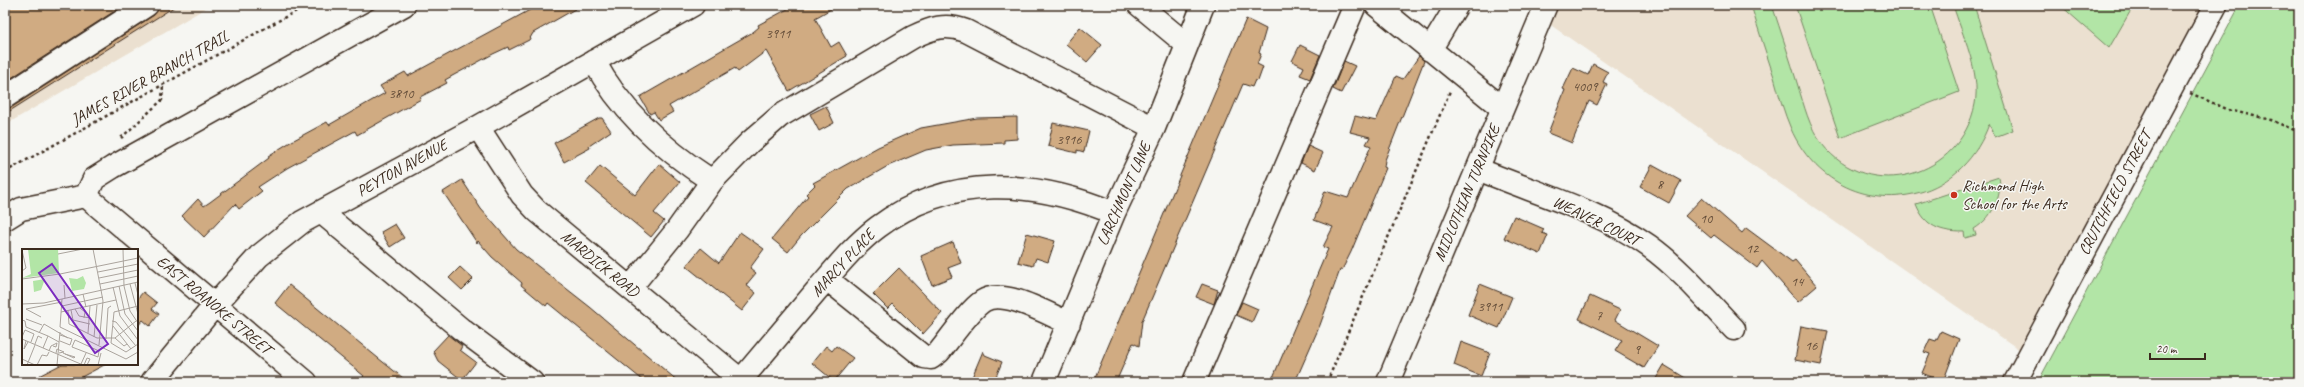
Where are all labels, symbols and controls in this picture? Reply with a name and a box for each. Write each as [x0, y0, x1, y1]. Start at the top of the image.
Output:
house number: 3911 [765, 25, 791, 42]
street label: JAMES RIVER BRANCH TRAIL [67, 26, 233, 130]
house number: 4009 [1572, 78, 1599, 95]
house number: 3810 [388, 85, 415, 102]
street label: MIDLOTHIAN TURNPIKE [1429, 120, 1506, 264]
street label: CRUTCHFIELD STREET [2074, 124, 2158, 258]
house number: 3916 [1056, 131, 1082, 148]
street label: PEYTON AVENUE [353, 134, 453, 201]
street label: LARCHMONT LANE [1092, 137, 1157, 249]
house number: 8 [1657, 176, 1665, 193]
place label: Richmond High School for the Arts [1962, 176, 2068, 214]
marker: Richmond High School for the Arts [1949, 190, 1959, 200]
street label: WEAVER COURT [1550, 191, 1647, 253]
house number: 10 [1700, 210, 1714, 227]
street label: MARCY PLACE [807, 224, 881, 301]
street label: MARDICK ROAD [557, 226, 644, 303]
house number: 12 [1746, 240, 1760, 257]
inset map [22, 249, 138, 365]
street label: EAST ROANOKE STREET [153, 251, 279, 362]
house number: 14 [1791, 273, 1805, 290]
house number: 3911 [1477, 298, 1503, 315]
house number: 7 [1596, 307, 1603, 324]
scale bar [2150, 335, 2205, 361]
house number: 16 [1805, 337, 1818, 354]
house number: 9 [1634, 341, 1642, 358]
text: 20 m [2156, 341, 2178, 357]

